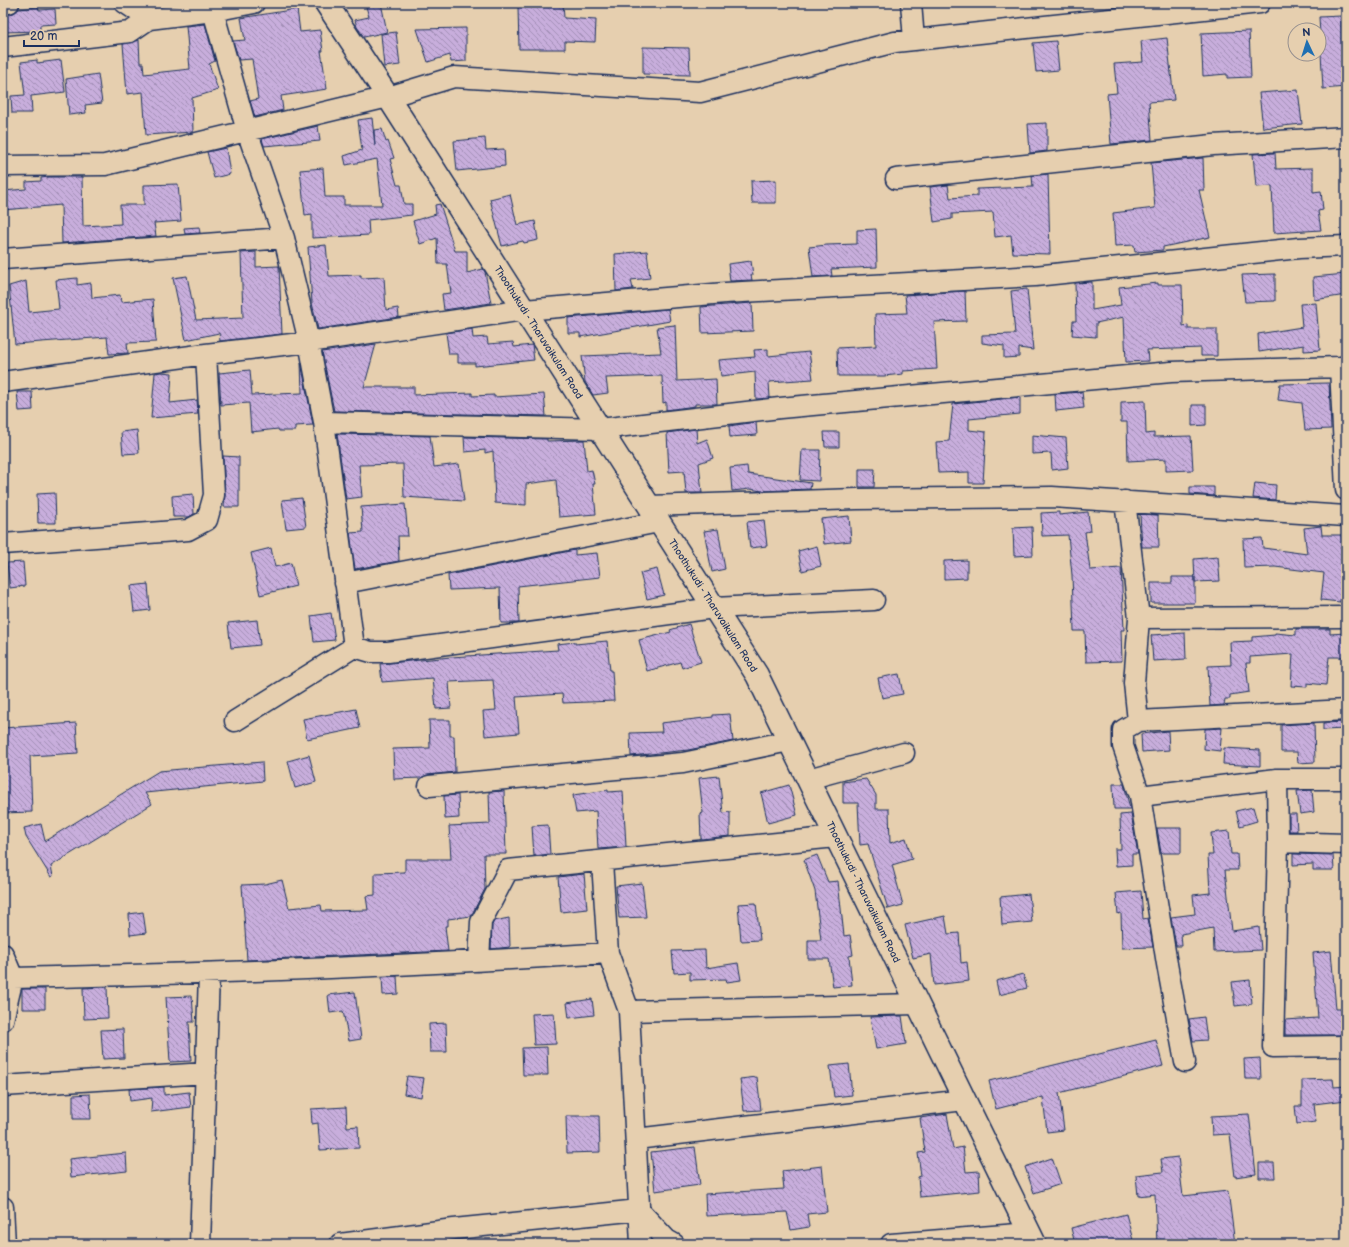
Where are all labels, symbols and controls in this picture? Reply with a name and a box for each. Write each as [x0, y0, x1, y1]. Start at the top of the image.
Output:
scale bar [24, 22, 79, 48]
north arrow [1287, 22, 1327, 62]
text: N [1302, 26, 1311, 39]
text: 20 m [30, 29, 57, 44]
street label: Thoothukudi - Tharuvaikulam Road [491, 264, 585, 401]
street label: Thoothukudi - Tharuvaikulam Road [666, 537, 760, 675]
street label: Thoothukudi - Tharuvaikulam Road [824, 820, 903, 965]

